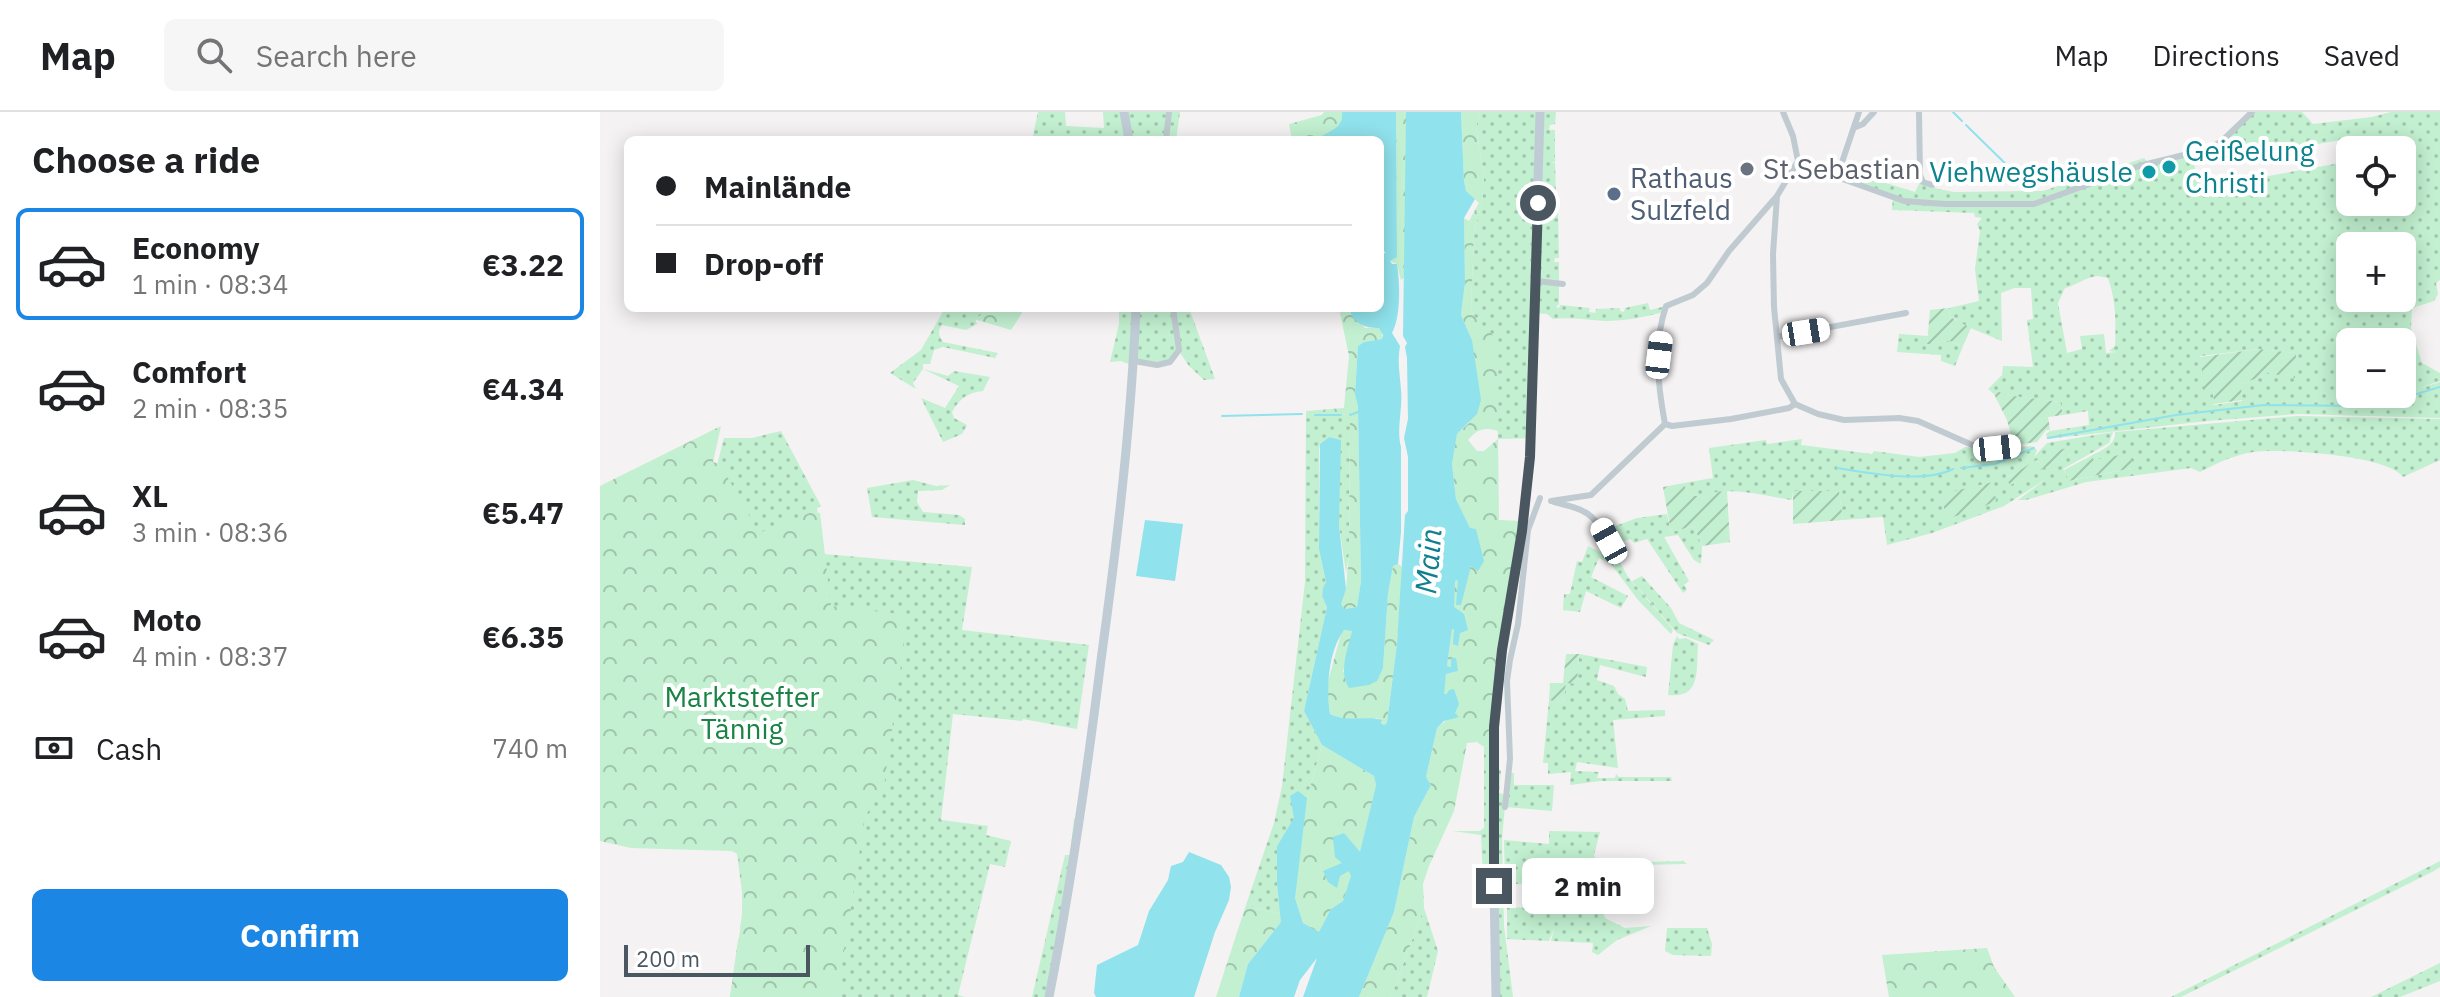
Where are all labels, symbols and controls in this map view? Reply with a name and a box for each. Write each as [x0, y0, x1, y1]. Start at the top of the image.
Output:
search box [164, 19, 724, 91]
text: Map [40, 31, 116, 80]
icon: search [192, 33, 236, 77]
text: Search here [256, 36, 417, 75]
text: Map [2054, 37, 2108, 74]
text: Directions [2152, 37, 2280, 74]
text: Saved [2324, 37, 2400, 74]
place label: Geißelung Christi [2185, 132, 2315, 201]
text: Choose a ride [32, 136, 260, 183]
map controls [2336, 136, 2416, 408]
button: locate [2336, 136, 2416, 216]
place label: St.Sebastian [1763, 150, 1921, 187]
place label: Viehwegshäusle [1929, 153, 2133, 190]
marker: Geißelung Christi [2160, 158, 2178, 176]
place label: Rathaus Sulzfeld [1630, 159, 1733, 228]
marker: St.Sebastian [1738, 160, 1756, 178]
marker: Viehwegshäusle [2140, 163, 2158, 181]
text: Mainlände [704, 167, 851, 206]
route start [1520, 185, 1556, 221]
marker: Rathaus Sulzfeld [1605, 185, 1623, 203]
icon: car [36, 228, 108, 300]
text: Economy [132, 228, 260, 267]
button: + [2336, 232, 2416, 312]
text: Drop-off [704, 244, 823, 283]
text: €3.22 [482, 245, 564, 284]
text: 1 min · 08:34 [132, 267, 288, 301]
car [1780, 316, 1832, 348]
button: − [2336, 328, 2416, 408]
car [1644, 330, 1674, 380]
icon: car [36, 352, 108, 424]
text: Comfort [132, 352, 247, 391]
text: €4.34 [482, 369, 564, 408]
text: 2 min · 08:35 [132, 391, 288, 425]
car [1972, 434, 2022, 462]
icon: car [36, 476, 108, 548]
text: XL [132, 476, 168, 515]
text: €5.47 [482, 493, 564, 532]
car [1587, 514, 1631, 568]
text: 3 min · 08:36 [132, 515, 288, 549]
water label: Main [1405, 526, 1450, 595]
icon: car [36, 600, 108, 672]
text: Moto [132, 600, 202, 639]
text: €6.35 [482, 617, 564, 656]
text: 4 min · 08:37 [132, 639, 288, 673]
park label: Marktstefter Tännig [664, 678, 820, 747]
icon: cash [32, 726, 76, 770]
text: Cash [96, 729, 162, 768]
text: 740 m [492, 731, 568, 765]
callout: 2 min [1522, 858, 1654, 914]
route end [1476, 868, 1512, 904]
text: 2 min [1554, 869, 1622, 903]
button: Confirm [32, 889, 568, 981]
scale bar [624, 941, 810, 977]
text: 200 m [636, 944, 700, 973]

